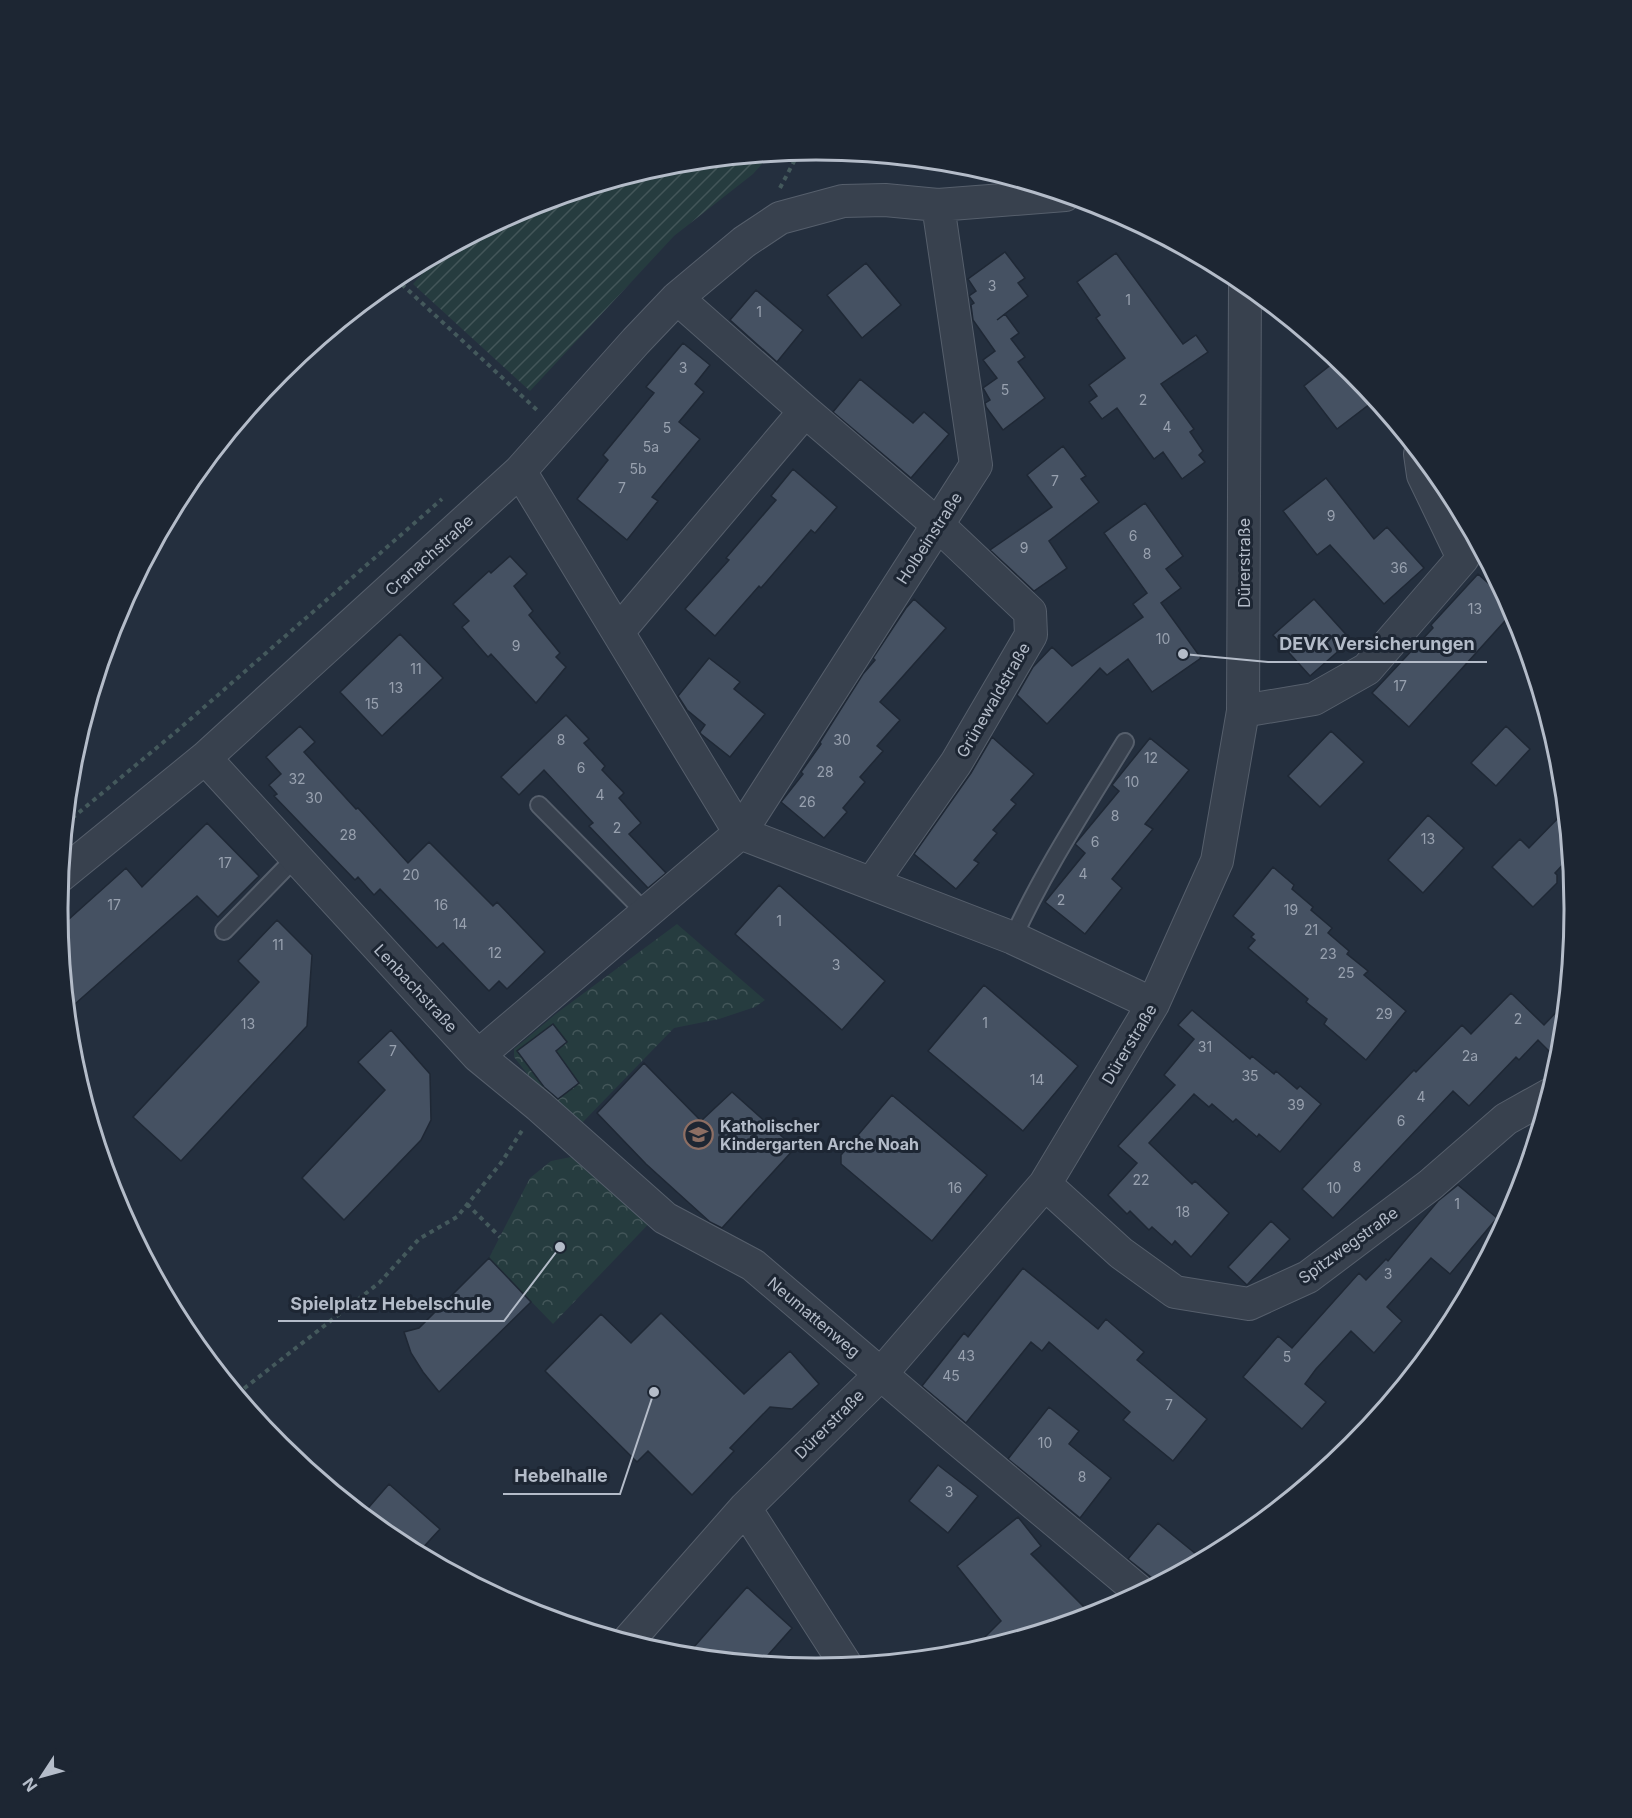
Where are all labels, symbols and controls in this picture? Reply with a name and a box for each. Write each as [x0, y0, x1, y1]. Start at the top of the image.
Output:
house number: 3 [988, 277, 996, 294]
house number: 1 [1125, 291, 1131, 308]
house number: 1 [756, 303, 762, 320]
house number: 3 [679, 359, 687, 376]
house number: 5 [1001, 381, 1009, 398]
house number: 2 [1139, 391, 1147, 408]
house number: 4 [1162, 418, 1172, 435]
house number: 5 [663, 419, 671, 436]
house number: 5a [643, 438, 659, 455]
house number: 5b [629, 460, 647, 477]
house number: 7 [1051, 472, 1059, 489]
house number: 7 [618, 479, 626, 496]
street label: Holbeinstraße [892, 488, 966, 588]
house number: 9 [1327, 507, 1335, 524]
street label: Cranachstraße [381, 510, 477, 600]
street label: Dürerstraße [1234, 518, 1254, 608]
house number: 6 [1129, 527, 1137, 544]
house number: 9 [1020, 539, 1028, 556]
house number: 8 [1143, 545, 1151, 562]
house number: 36 [1390, 559, 1408, 576]
house number: 13 [1468, 600, 1482, 617]
callout: DEVK Versicherungen [1268, 626, 1487, 662]
house number: 10 [1156, 630, 1170, 647]
text: DEVK Versicherungen [1279, 633, 1475, 654]
house number: 9 [512, 637, 520, 654]
street label: Grünewaldstraße [952, 639, 1034, 761]
house number: 11 [410, 660, 422, 677]
house number: 17 [1393, 677, 1407, 694]
house number: 13 [389, 679, 403, 696]
house number: 15 [365, 695, 379, 712]
house number: 8 [557, 731, 565, 748]
house number: 30 [833, 731, 851, 748]
house number: 12 [1144, 749, 1158, 766]
house number: 6 [577, 759, 585, 776]
house number: 28 [816, 763, 834, 780]
house number: 32 [288, 770, 306, 787]
house number: 10 [1125, 773, 1139, 790]
house number: 4 [595, 786, 605, 803]
house number: 30 [305, 789, 323, 806]
house number: 26 [798, 793, 816, 810]
house number: 8 [1111, 807, 1119, 824]
house number: 2 [613, 819, 621, 836]
house number: 28 [339, 826, 357, 843]
house number: 13 [1421, 830, 1435, 847]
house number: 6 [1091, 833, 1099, 850]
house number: 17 [218, 854, 232, 871]
house number: 4 [1078, 865, 1088, 882]
house number: 20 [402, 866, 420, 883]
house number: 2 [1057, 891, 1065, 908]
house number: 17 [107, 896, 121, 913]
house number: 16 [434, 896, 448, 913]
house number: 19 [1284, 901, 1298, 918]
house number: 1 [776, 912, 782, 929]
house number: 14 [453, 915, 467, 932]
house number: 21 [1304, 921, 1318, 938]
house number: 11 [272, 936, 284, 953]
street label: Lenbachstraße [370, 940, 462, 1036]
house number: 12 [488, 944, 502, 961]
house number: 23 [1319, 945, 1337, 962]
house number: 3 [832, 956, 840, 973]
house number: 25 [1337, 964, 1355, 981]
street label: Dürerstraße [1097, 1000, 1161, 1088]
house number: 29 [1375, 1005, 1393, 1022]
house number: 2 [1514, 1010, 1522, 1027]
house number: 1 [982, 1014, 988, 1031]
house number: 13 [241, 1015, 255, 1032]
house number: 31 [1198, 1038, 1212, 1055]
house number: 7 [389, 1042, 397, 1059]
house number: 2a [1462, 1047, 1478, 1064]
house number: 35 [1241, 1067, 1259, 1084]
house number: 14 [1030, 1071, 1044, 1088]
house number: 4 [1416, 1088, 1426, 1105]
house number: 39 [1287, 1096, 1305, 1113]
house number: 6 [1397, 1112, 1405, 1129]
place label: Katholischer Kindergarten Arche Noah [720, 1116, 919, 1154]
school or university icon: Katholischer Kindergarten Arche Noah [683, 1119, 715, 1151]
house number: 8 [1353, 1158, 1361, 1175]
house number: 22 [1132, 1171, 1150, 1188]
house number: 16 [948, 1179, 962, 1196]
house number: 10 [1327, 1179, 1341, 1196]
house number: 1 [1454, 1195, 1460, 1212]
street label: Spitzwegstraße [1294, 1202, 1402, 1288]
house number: 18 [1176, 1203, 1190, 1220]
house number: 3 [1384, 1265, 1392, 1282]
street label: Neumattenweg [764, 1273, 864, 1361]
callout: Spielplatz Hebelschule [278, 1285, 504, 1321]
text: Spielplatz Hebelschule [290, 1293, 492, 1314]
house number: 43 [957, 1347, 975, 1364]
house number: 5 [1283, 1348, 1291, 1365]
house number: 45 [942, 1367, 960, 1384]
street label: Dürerstraße [790, 1385, 868, 1463]
house number: 7 [1165, 1396, 1173, 1413]
house number: 10 [1038, 1434, 1052, 1451]
callout: Hebelhalle [503, 1458, 620, 1494]
text: Hebelhalle [514, 1465, 608, 1486]
house number: 8 [1078, 1468, 1086, 1485]
house number: 3 [945, 1483, 953, 1500]
north arrow [12, 1746, 72, 1806]
text: N [18, 1774, 42, 1796]

